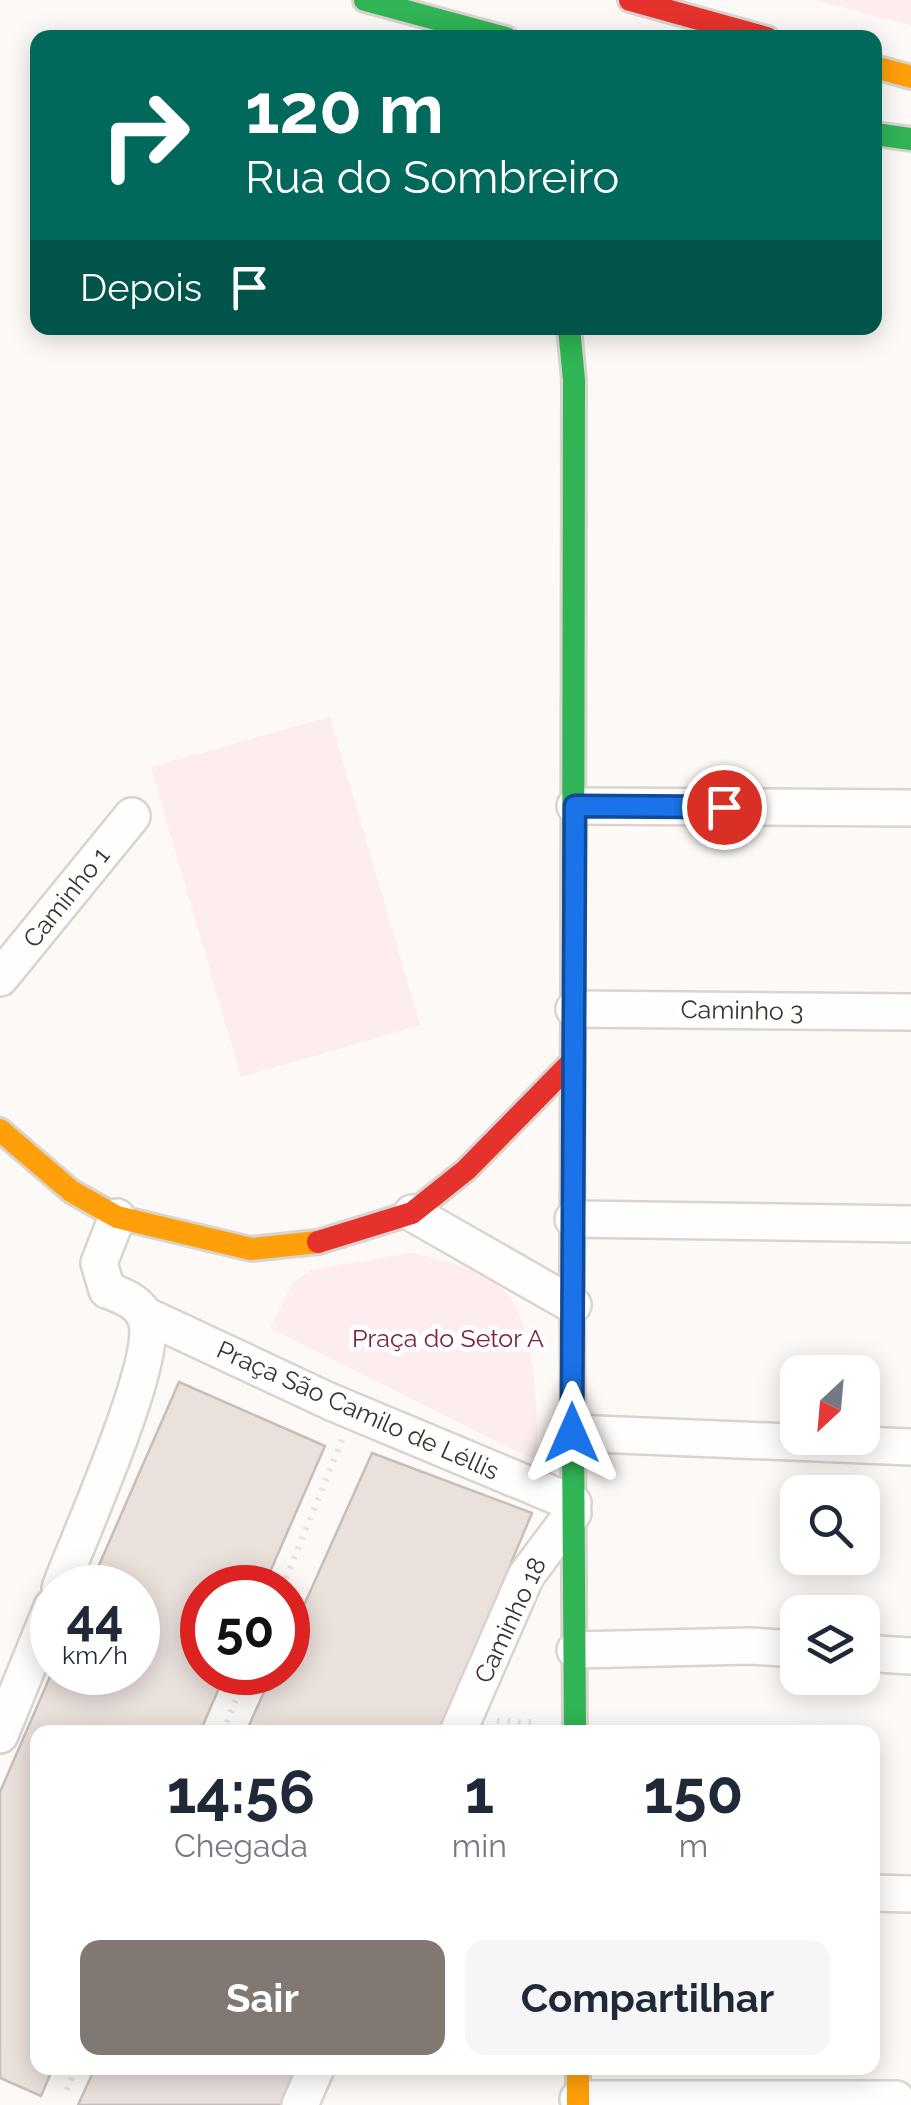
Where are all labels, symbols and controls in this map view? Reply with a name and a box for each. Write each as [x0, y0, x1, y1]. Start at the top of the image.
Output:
text: 120 m [245, 67, 444, 149]
icon: right [80, 70, 210, 200]
text: Rua do Sombreiro [245, 151, 619, 204]
icon: arrive [222, 260, 277, 315]
text: Depois [80, 265, 202, 310]
pin [682, 765, 767, 850]
icon: arrive [697, 780, 752, 835]
street label: Caminho 1 [16, 841, 116, 953]
street label: Caminho 3 [680, 994, 804, 1026]
park label: Praça do Setor A [352, 1323, 544, 1353]
street label: Praça São Camilo de Léllis [212, 1334, 504, 1486]
north arrow [780, 1355, 880, 1455]
map controls [780, 1355, 880, 1695]
position arrow [520, 1381, 624, 1485]
button: search [780, 1475, 880, 1575]
street label: Caminho 18 [468, 1552, 552, 1688]
speed limit sign: 50 [180, 1565, 310, 1695]
text: 44 [66, 1588, 124, 1647]
button: layers [780, 1595, 880, 1695]
text: km/h [62, 1640, 128, 1670]
text: 14:56 [167, 1757, 315, 1827]
text: 1 [465, 1757, 494, 1827]
text: 150 [644, 1757, 743, 1827]
text: Chegada [174, 1827, 308, 1864]
text: min [452, 1827, 507, 1864]
text: m [679, 1827, 708, 1864]
button: Sair [80, 1940, 445, 2055]
button: Compartilhar [465, 1940, 830, 2055]

